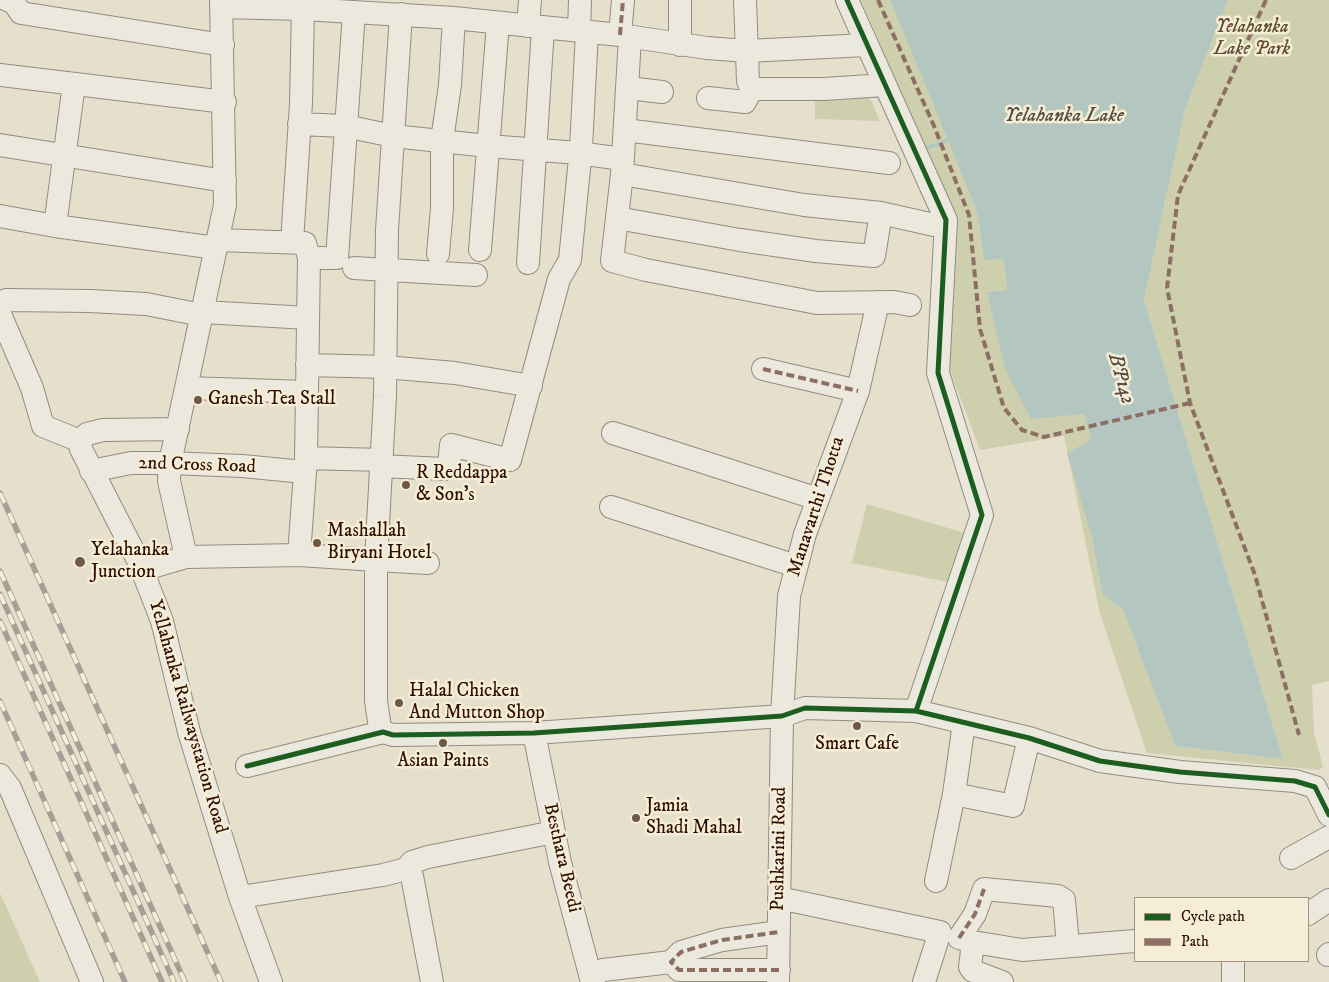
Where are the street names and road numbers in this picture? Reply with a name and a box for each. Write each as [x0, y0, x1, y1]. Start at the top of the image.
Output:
street label: Manavarthi Thotta [784, 434, 850, 580]
street label: 2nd Cross Road [138, 453, 256, 479]
street label: Yellahanka Railwaystation Road [143, 598, 231, 836]
street label: Pushkarini Road [768, 787, 792, 911]
street label: Besthara Beedi [537, 801, 585, 915]

